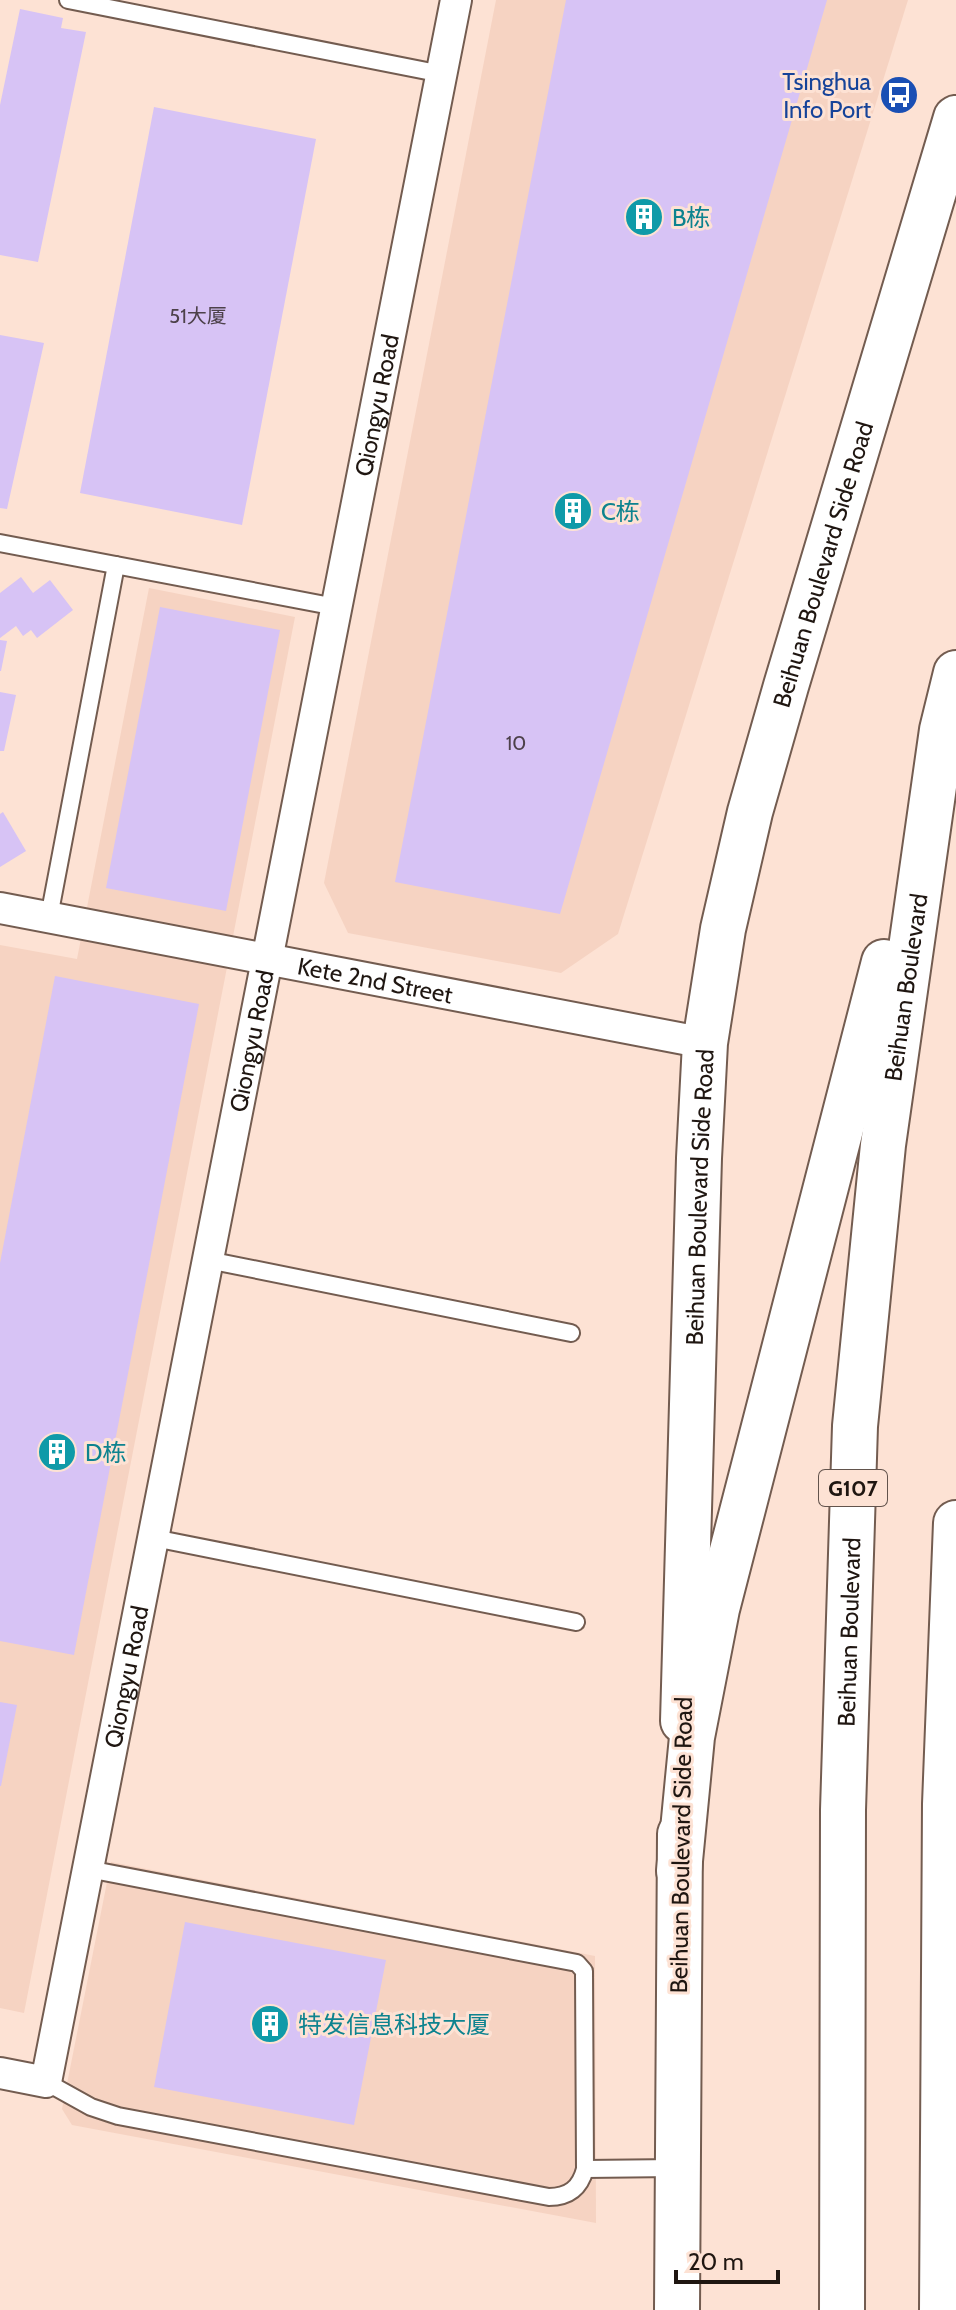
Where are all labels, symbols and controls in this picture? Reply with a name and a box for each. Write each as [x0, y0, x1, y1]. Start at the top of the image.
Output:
place label: Tsinghua Info Port [782, 67, 871, 124]
bus stop icon: Tsinghua Info Port [878, 74, 920, 116]
building icon: B栋 [623, 196, 665, 238]
place label: B栋 [672, 203, 710, 232]
house number: 51大厦 [169, 304, 227, 328]
street label: Qiongyu Road [348, 332, 404, 479]
street label: Beihuan Boulevard Side Road [766, 418, 879, 710]
building icon: C栋 [552, 490, 594, 532]
place label: C栋 [601, 497, 640, 526]
house number: 10 [506, 731, 526, 755]
street label: Beihuan Boulevard [878, 891, 933, 1083]
street label: Kete 2nd Street [295, 951, 455, 1009]
street label: Qiongyu Road [223, 967, 279, 1114]
street label: Beihuan Boulevard Side Road [679, 1048, 719, 1346]
building icon: D栋 [36, 1431, 78, 1473]
place label: D栋 [85, 1438, 126, 1467]
road number: G107 [819, 1470, 887, 1506]
street label: Beihuan Boulevard [831, 1537, 866, 1727]
street label: Qiongyu Road [98, 1603, 154, 1750]
street label: Beihuan Boulevard Side Road [664, 1696, 698, 1994]
building icon: 特发信息科技大厦 [249, 2003, 291, 2045]
place label: 特发信息科技大厦 [298, 2010, 490, 2039]
scale bar [676, 2234, 778, 2284]
text: 20 m [688, 2247, 744, 2276]

